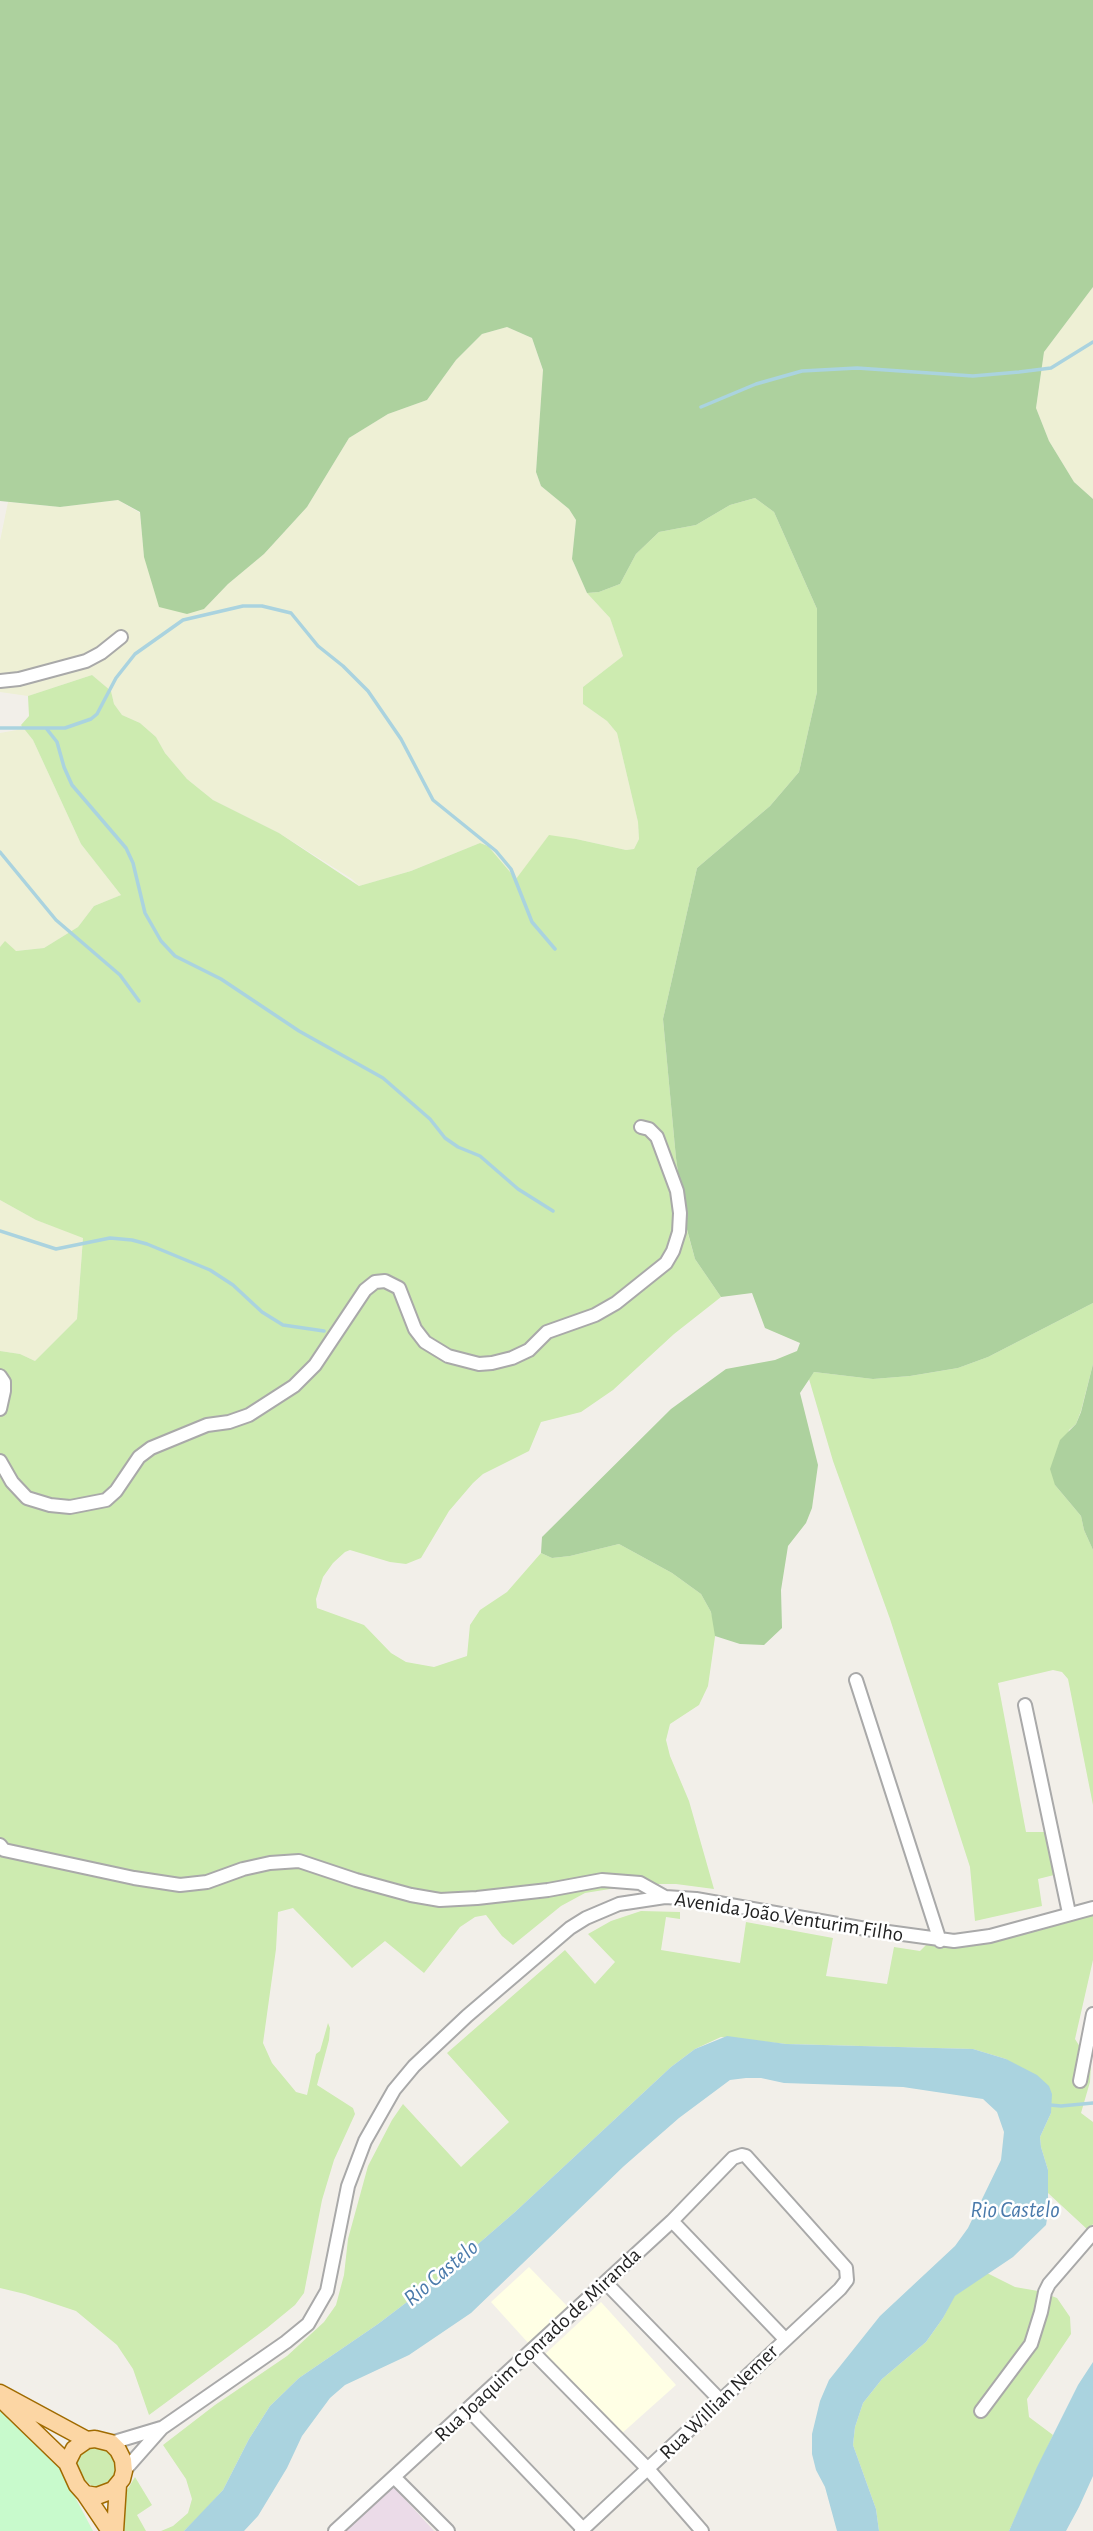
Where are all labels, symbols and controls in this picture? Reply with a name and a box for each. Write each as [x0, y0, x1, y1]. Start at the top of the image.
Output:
street label: Avenida João Venturim Filho [673, 1886, 905, 1948]
water label: Rio Castelo [970, 2196, 1060, 2224]
water label: Rio Castelo [398, 2234, 484, 2312]
street label: Rua Joaquim Conrado de Miranda [429, 2243, 647, 2447]
street label: Rua Willian Nemer [654, 2339, 784, 2465]

